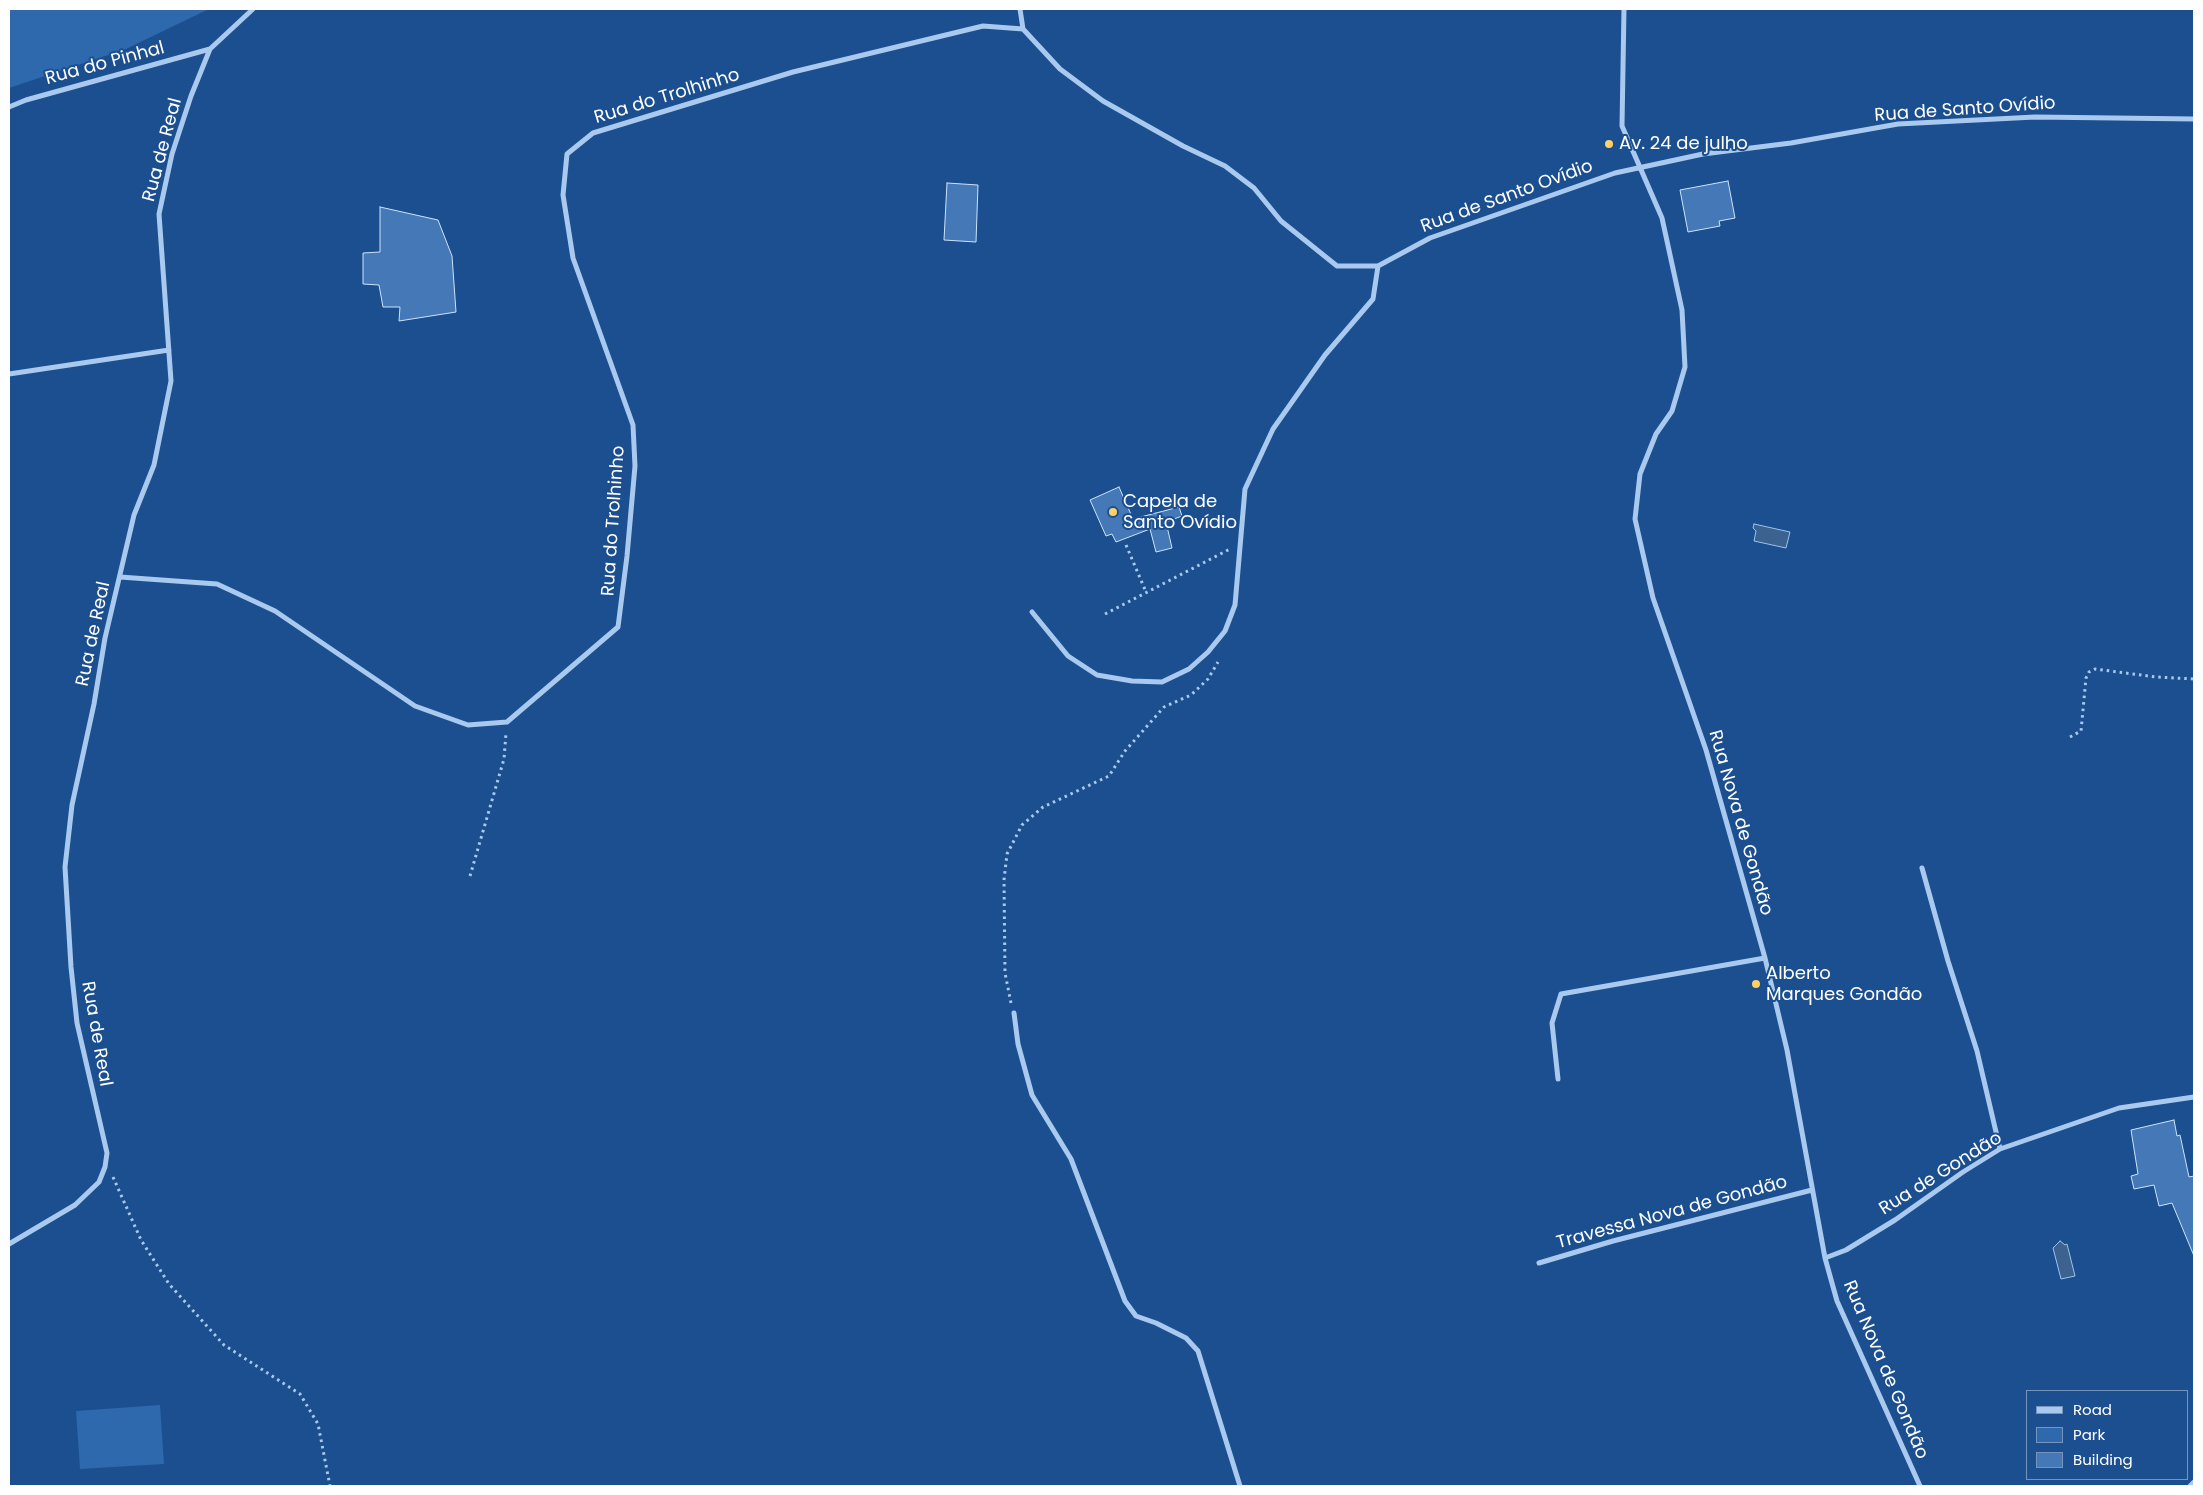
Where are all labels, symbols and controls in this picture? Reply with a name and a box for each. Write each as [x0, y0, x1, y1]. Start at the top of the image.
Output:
street label: Rua do Pinhal [43, 38, 167, 90]
street label: Rua do Trolhinho [592, 65, 742, 129]
street label: Rua de Santo Ovídio [1874, 93, 2056, 127]
street label: Rua de Real [139, 96, 187, 204]
place label: Av. 24 de julho [1619, 133, 1748, 155]
marker: Av. 24 de julho [1603, 138, 1615, 150]
street label: Rua de Santo Ovídio [1418, 156, 1596, 238]
street label: Rua do Trolhinho [598, 445, 630, 597]
place label: Capela de Santo Ovídio [1123, 491, 1237, 534]
marker: Capela de Santo Ovídio [1107, 506, 1119, 518]
street label: Rua de Real [72, 580, 116, 688]
street label: Rua Nova de Gondão [1703, 728, 1777, 918]
place label: Alberto Marques Gondão [1766, 963, 1922, 1006]
marker: Alberto Marques Gondão [1750, 978, 1762, 990]
street label: Rua de Real [76, 980, 116, 1088]
street label: Rua de Gondão [1876, 1128, 2006, 1220]
street label: Travessa Nova de Gondão [1554, 1172, 1790, 1254]
street label: Rua Nova de Gondão [1838, 1278, 1932, 1462]
legend [2026, 1390, 2188, 1480]
text: Road [2073, 1399, 2112, 1420]
text: Park [2073, 1424, 2105, 1445]
text: Building [2073, 1449, 2133, 1470]

